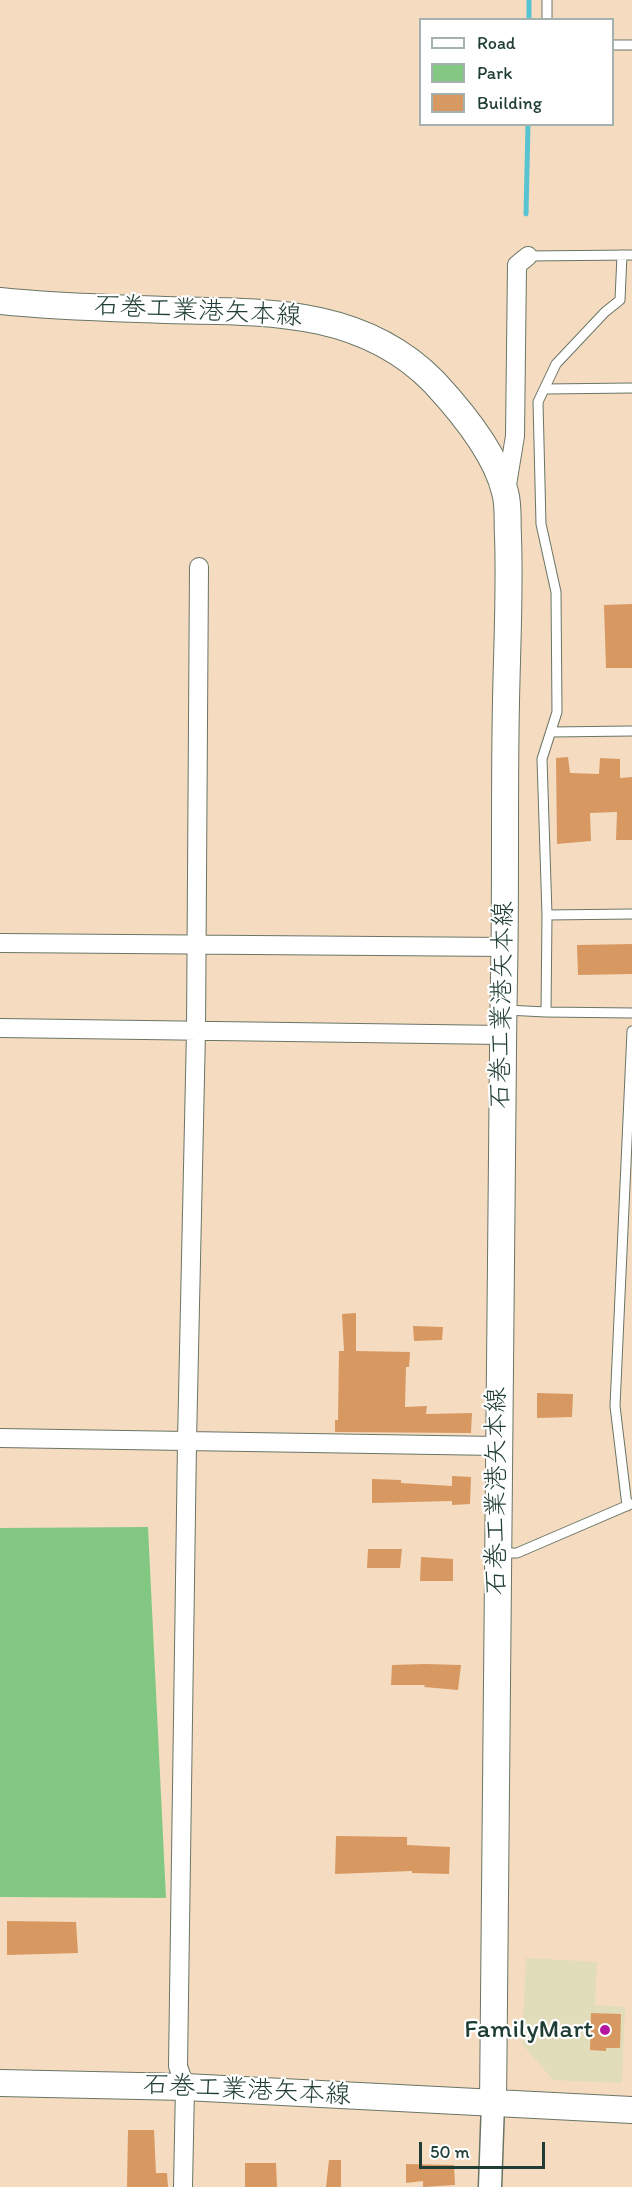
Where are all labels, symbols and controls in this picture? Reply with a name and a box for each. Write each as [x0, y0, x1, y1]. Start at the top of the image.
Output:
legend [419, 18, 614, 126]
text: Road [477, 32, 516, 54]
text: Park [477, 62, 512, 84]
text: Building [477, 92, 542, 114]
street label: 石巻工業港矢本線 [93, 291, 303, 333]
street label: 石巻工業港矢本線 [486, 901, 520, 1109]
street label: 石巻工業港矢本線 [481, 1387, 513, 1595]
place label: FamilyMart [464, 2014, 593, 2046]
marker: FamilyMart [598, 2023, 612, 2037]
street label: 石巻工業港矢本線 [142, 2070, 352, 2112]
scale bar [422, 2130, 548, 2168]
text: 50 m [430, 2141, 470, 2163]

